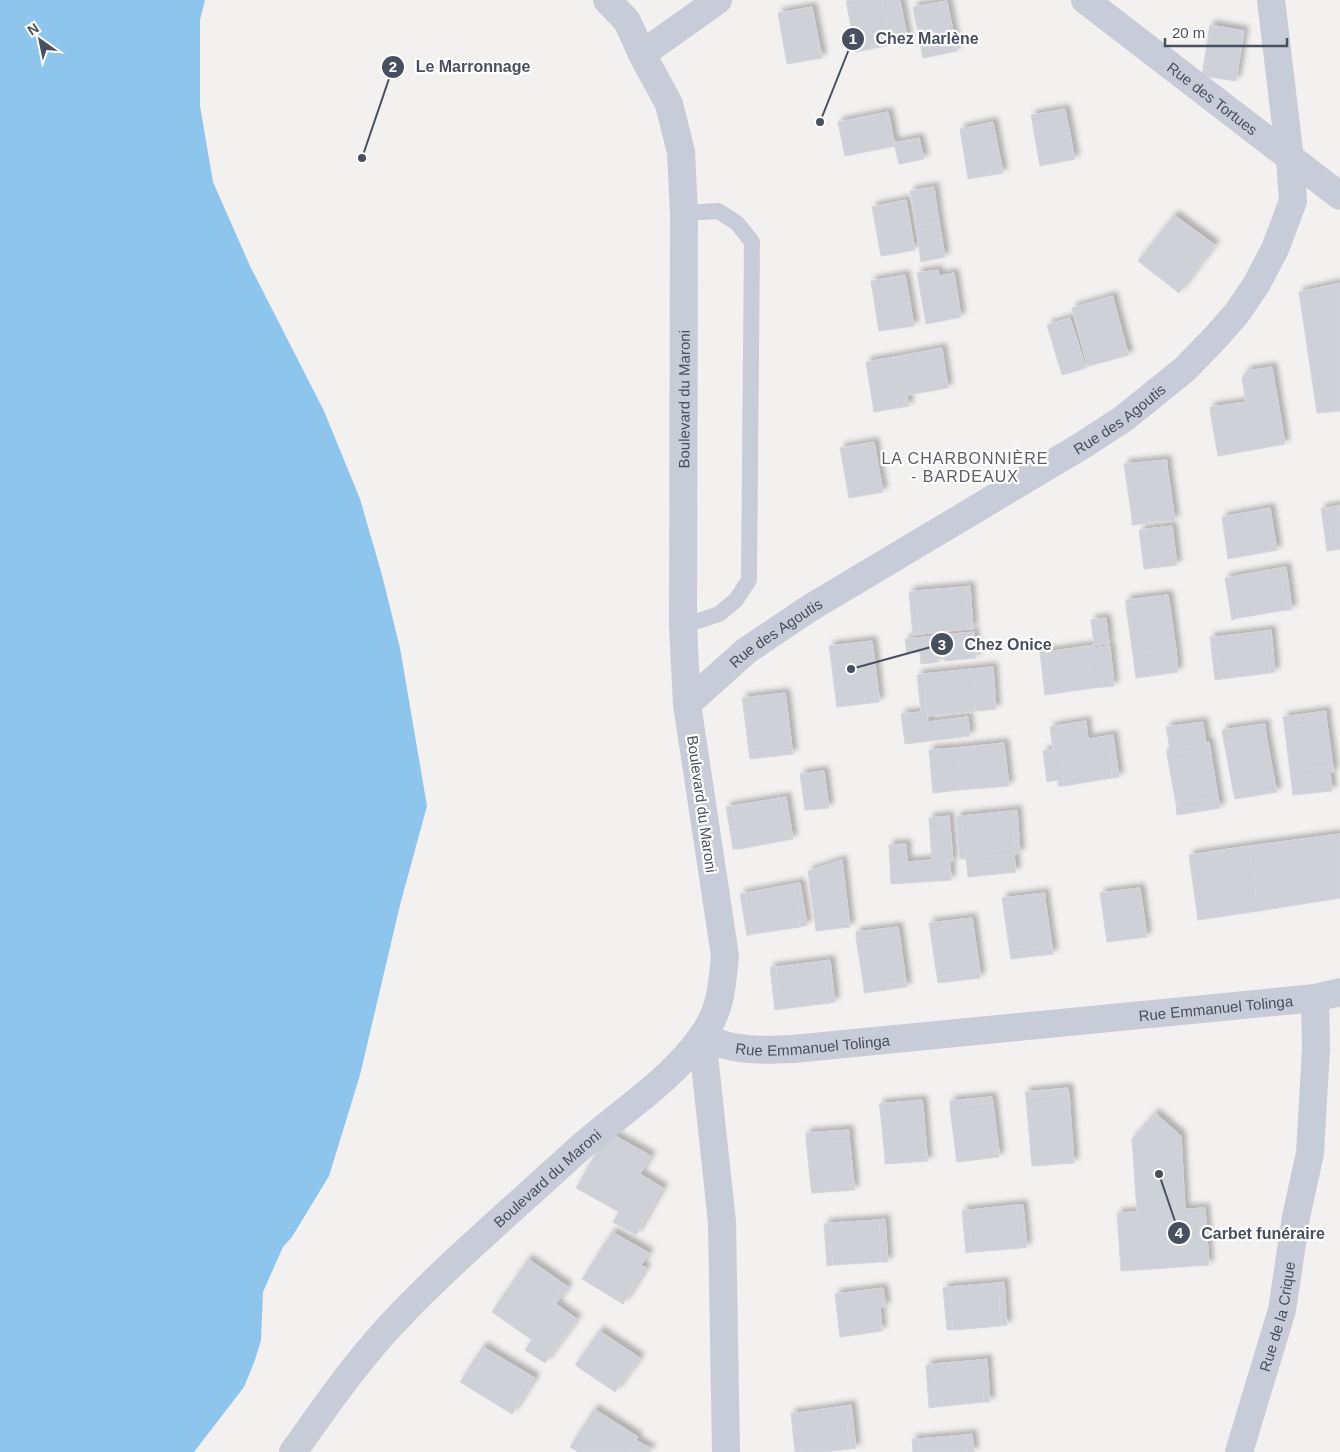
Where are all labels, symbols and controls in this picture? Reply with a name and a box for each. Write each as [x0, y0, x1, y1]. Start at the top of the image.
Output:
north arrow [15, 15, 65, 65]
scale bar [1165, 15, 1288, 47]
text: N [24, 20, 42, 39]
callout: Chez Marlène [841, 23, 989, 54]
text: 20 m [1172, 24, 1205, 41]
text: 1 [849, 30, 857, 47]
text: Chez Marlène [875, 30, 979, 47]
callout: Le Marronnage [381, 51, 541, 82]
text: 2 [389, 58, 397, 75]
text: Le Marronnage [416, 58, 530, 75]
street label: Rue des Tortues [1164, 58, 1261, 138]
street label: Boulevard du Maroni [675, 330, 692, 468]
street label: Rue des Agoutis [1070, 380, 1168, 457]
district label: LA CHARBONNIÈRE - BARDEAUX [881, 449, 1049, 485]
street label: Rue des Agoutis [725, 594, 825, 671]
callout: Chez Onice [929, 629, 1061, 660]
text: 3 [938, 636, 946, 653]
text: Chez Onice [964, 636, 1052, 653]
street label: Boulevard du Maroni [684, 734, 720, 874]
street label: Rue Emmanuel Tolinga [1138, 992, 1294, 1024]
street label: Rue Emmanuel Tolinga [734, 1031, 891, 1058]
street label: Boulevard du Maroni [490, 1125, 604, 1230]
callout: Carbet funéraire [1167, 1217, 1335, 1248]
text: 4 [1175, 1224, 1184, 1241]
text: Carbet funéraire [1201, 1225, 1325, 1242]
street label: Rue de la Crique [1255, 1260, 1298, 1373]

